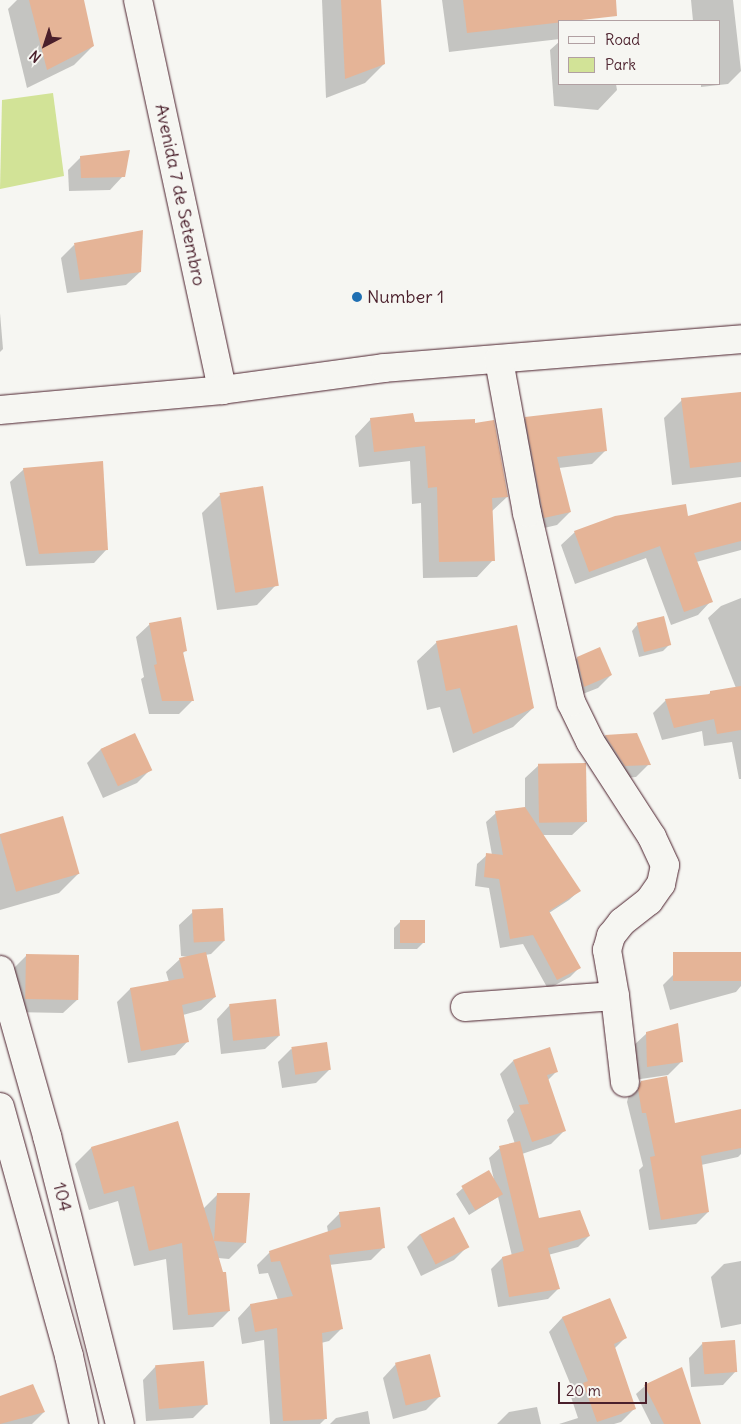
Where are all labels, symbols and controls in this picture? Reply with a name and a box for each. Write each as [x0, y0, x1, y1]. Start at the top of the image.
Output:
north arrow [20, 20, 70, 70]
legend [558, 20, 721, 85]
text: Road [605, 30, 640, 49]
text: N [26, 46, 45, 66]
text: Park [605, 55, 636, 74]
street label: Avenida 7 de Setembro [150, 102, 210, 288]
place label: Number 1 [367, 286, 444, 308]
marker: Number 1 [351, 291, 363, 303]
street label: 104 [48, 1180, 76, 1214]
scale bar [561, 1372, 650, 1404]
text: 20 m [566, 1381, 601, 1400]

